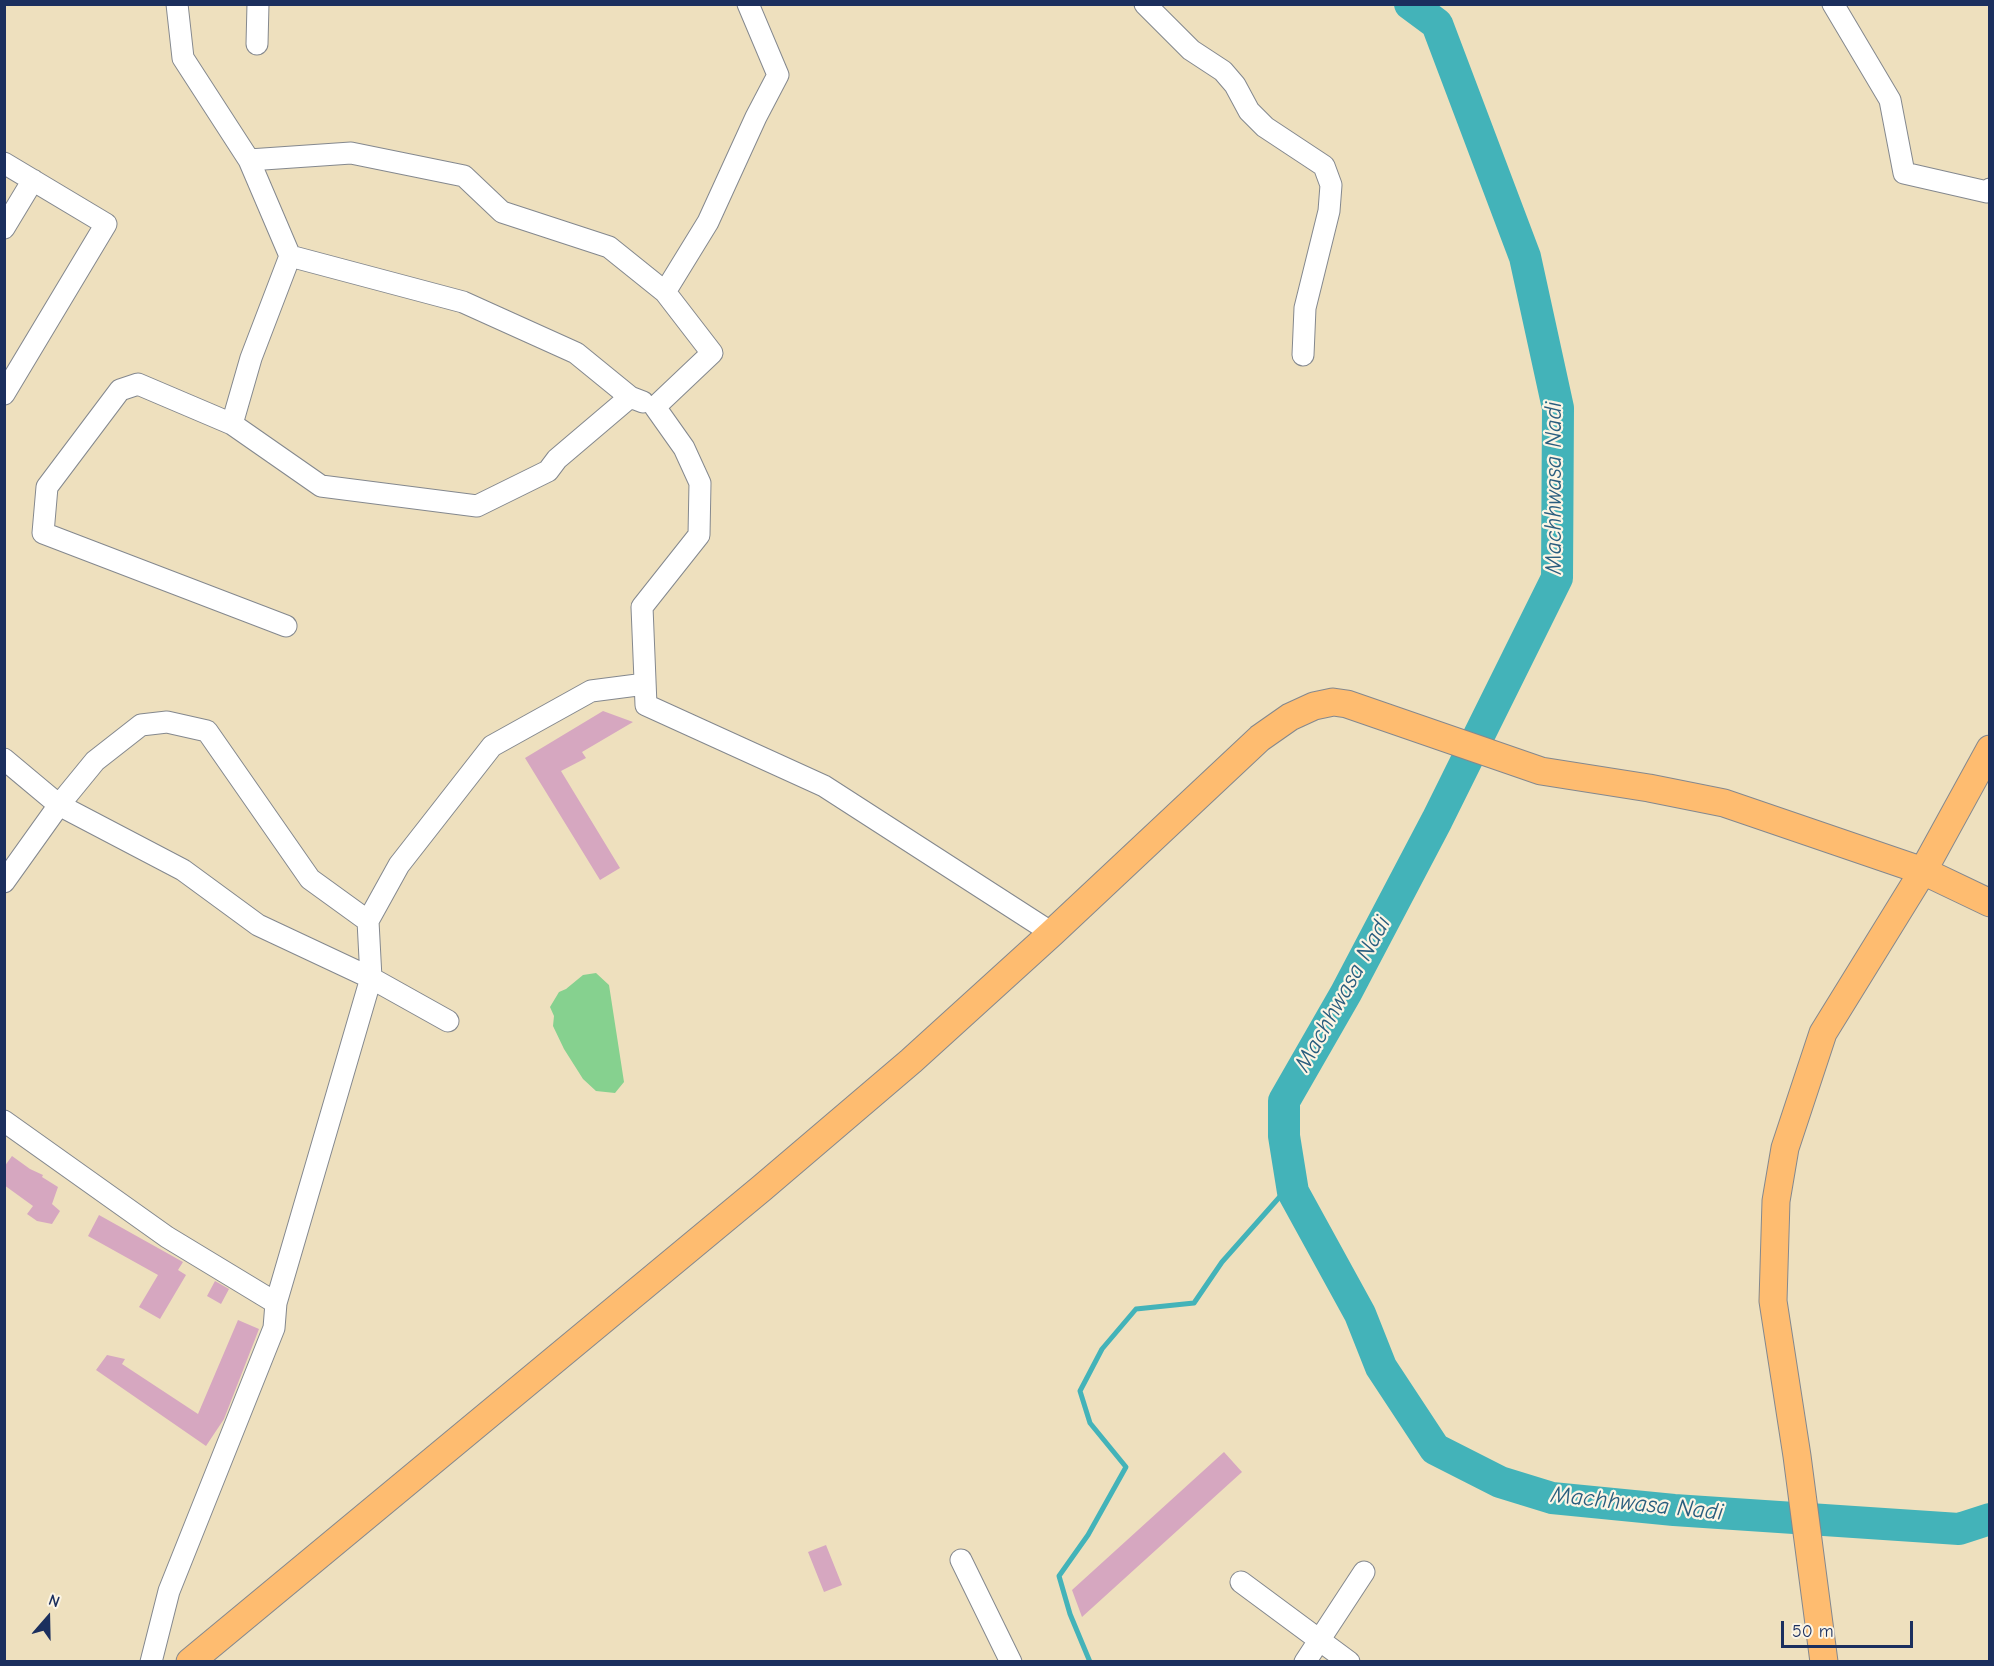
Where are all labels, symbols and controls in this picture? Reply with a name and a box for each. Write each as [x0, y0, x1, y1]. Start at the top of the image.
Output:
water label: Machhwasa Nadi [1540, 401, 1568, 575]
water label: Machhwasa Nadi [1288, 911, 1398, 1077]
water label: Machhwasa Nadi [1549, 1481, 1725, 1527]
north arrow [18, 1588, 78, 1648]
text: N [46, 1591, 62, 1611]
scale bar [1784, 1609, 1916, 1647]
text: 50 m [1792, 1621, 1834, 1642]

